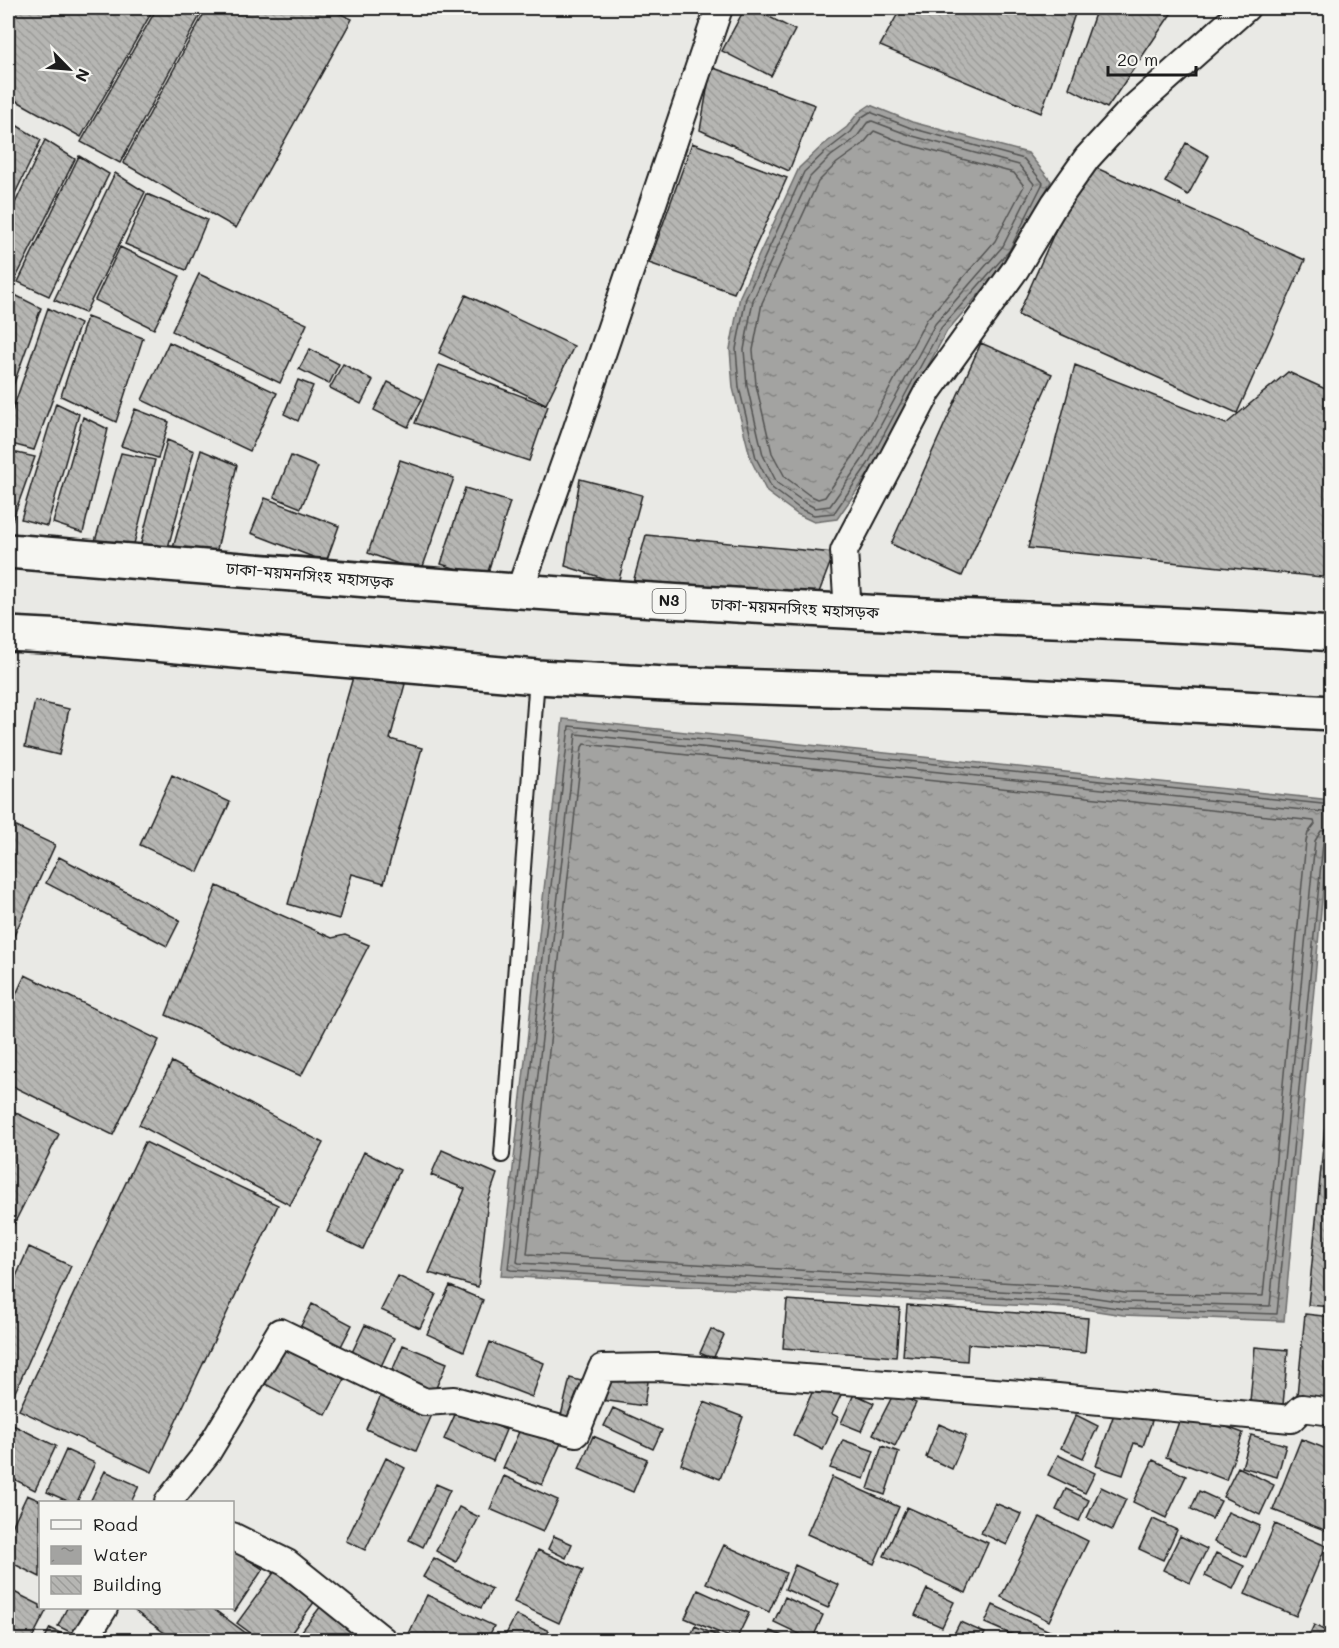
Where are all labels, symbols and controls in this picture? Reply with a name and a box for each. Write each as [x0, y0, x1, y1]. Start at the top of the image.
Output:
north arrow [39, 39, 99, 99]
scale bar [1108, 39, 1196, 77]
text: 20 m [1117, 47, 1158, 71]
text: N [71, 66, 95, 85]
street label: ঢাকা-ময়মনসিংহ মহাসড়ক [224, 557, 396, 592]
road number: N3 [652, 589, 686, 613]
street label: ঢাকা-ময়মনসিংহ মহাসড়ক [710, 593, 881, 622]
legend [39, 1501, 234, 1609]
text: Road [93, 1512, 138, 1536]
text: Water [93, 1542, 148, 1566]
text: Building [93, 1572, 161, 1596]

